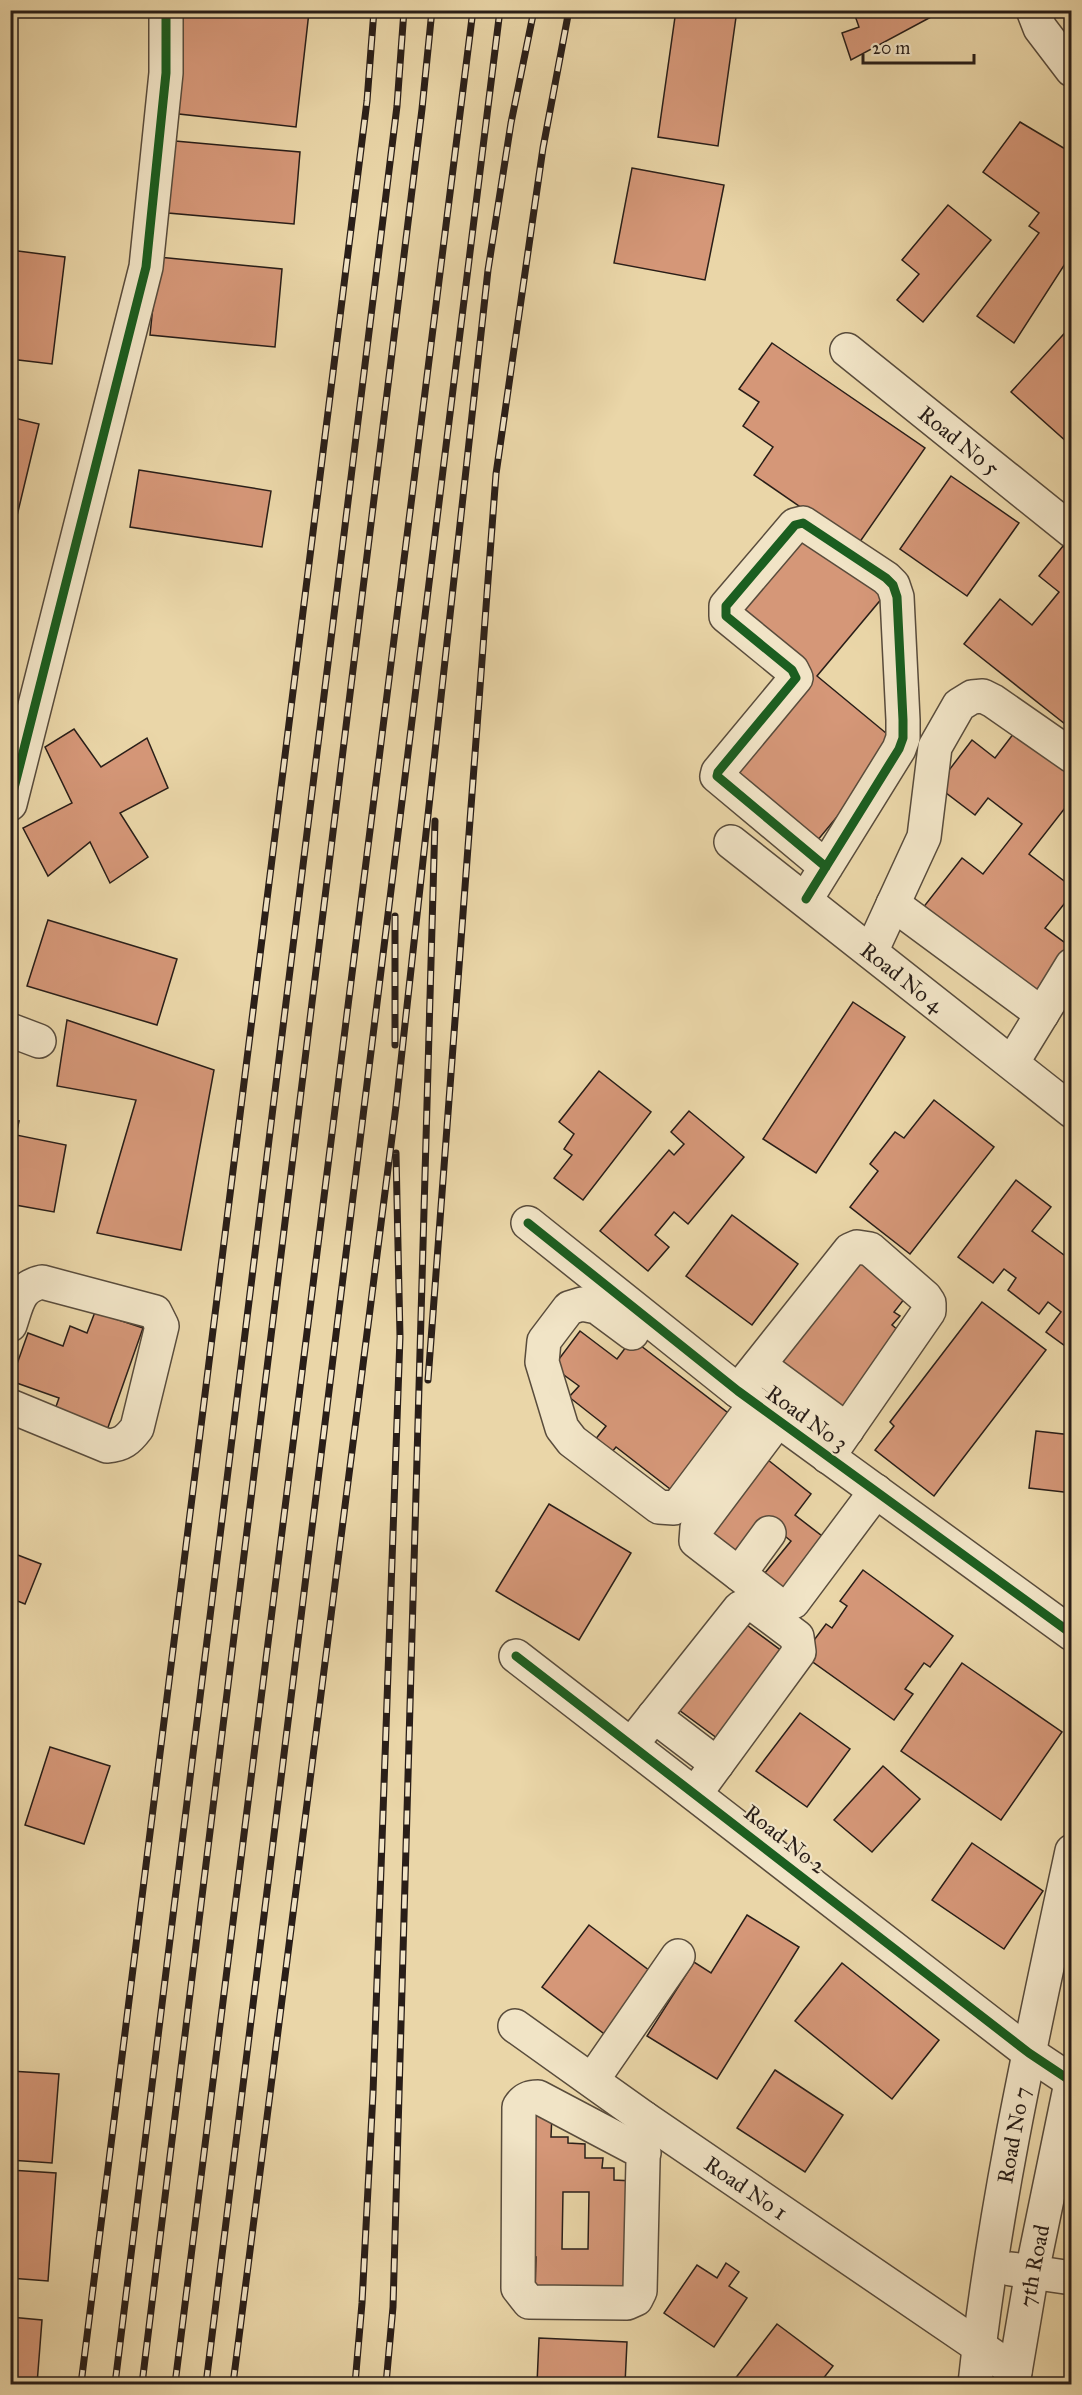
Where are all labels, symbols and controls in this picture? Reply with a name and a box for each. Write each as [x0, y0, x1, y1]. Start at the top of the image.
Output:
scale bar [863, 27, 974, 65]
text: 20 m [872, 37, 910, 59]
street label: Road No 5 [913, 400, 1005, 481]
street label: Road No 4 [855, 936, 950, 1018]
street label: Road No 3 [761, 1379, 853, 1457]
street label: Road No 2 [739, 1799, 832, 1880]
street label: Road No 7 [991, 2084, 1035, 2185]
street label: Road No 1 [699, 2150, 793, 2225]
street label: 7th Road [1013, 2222, 1055, 2309]

